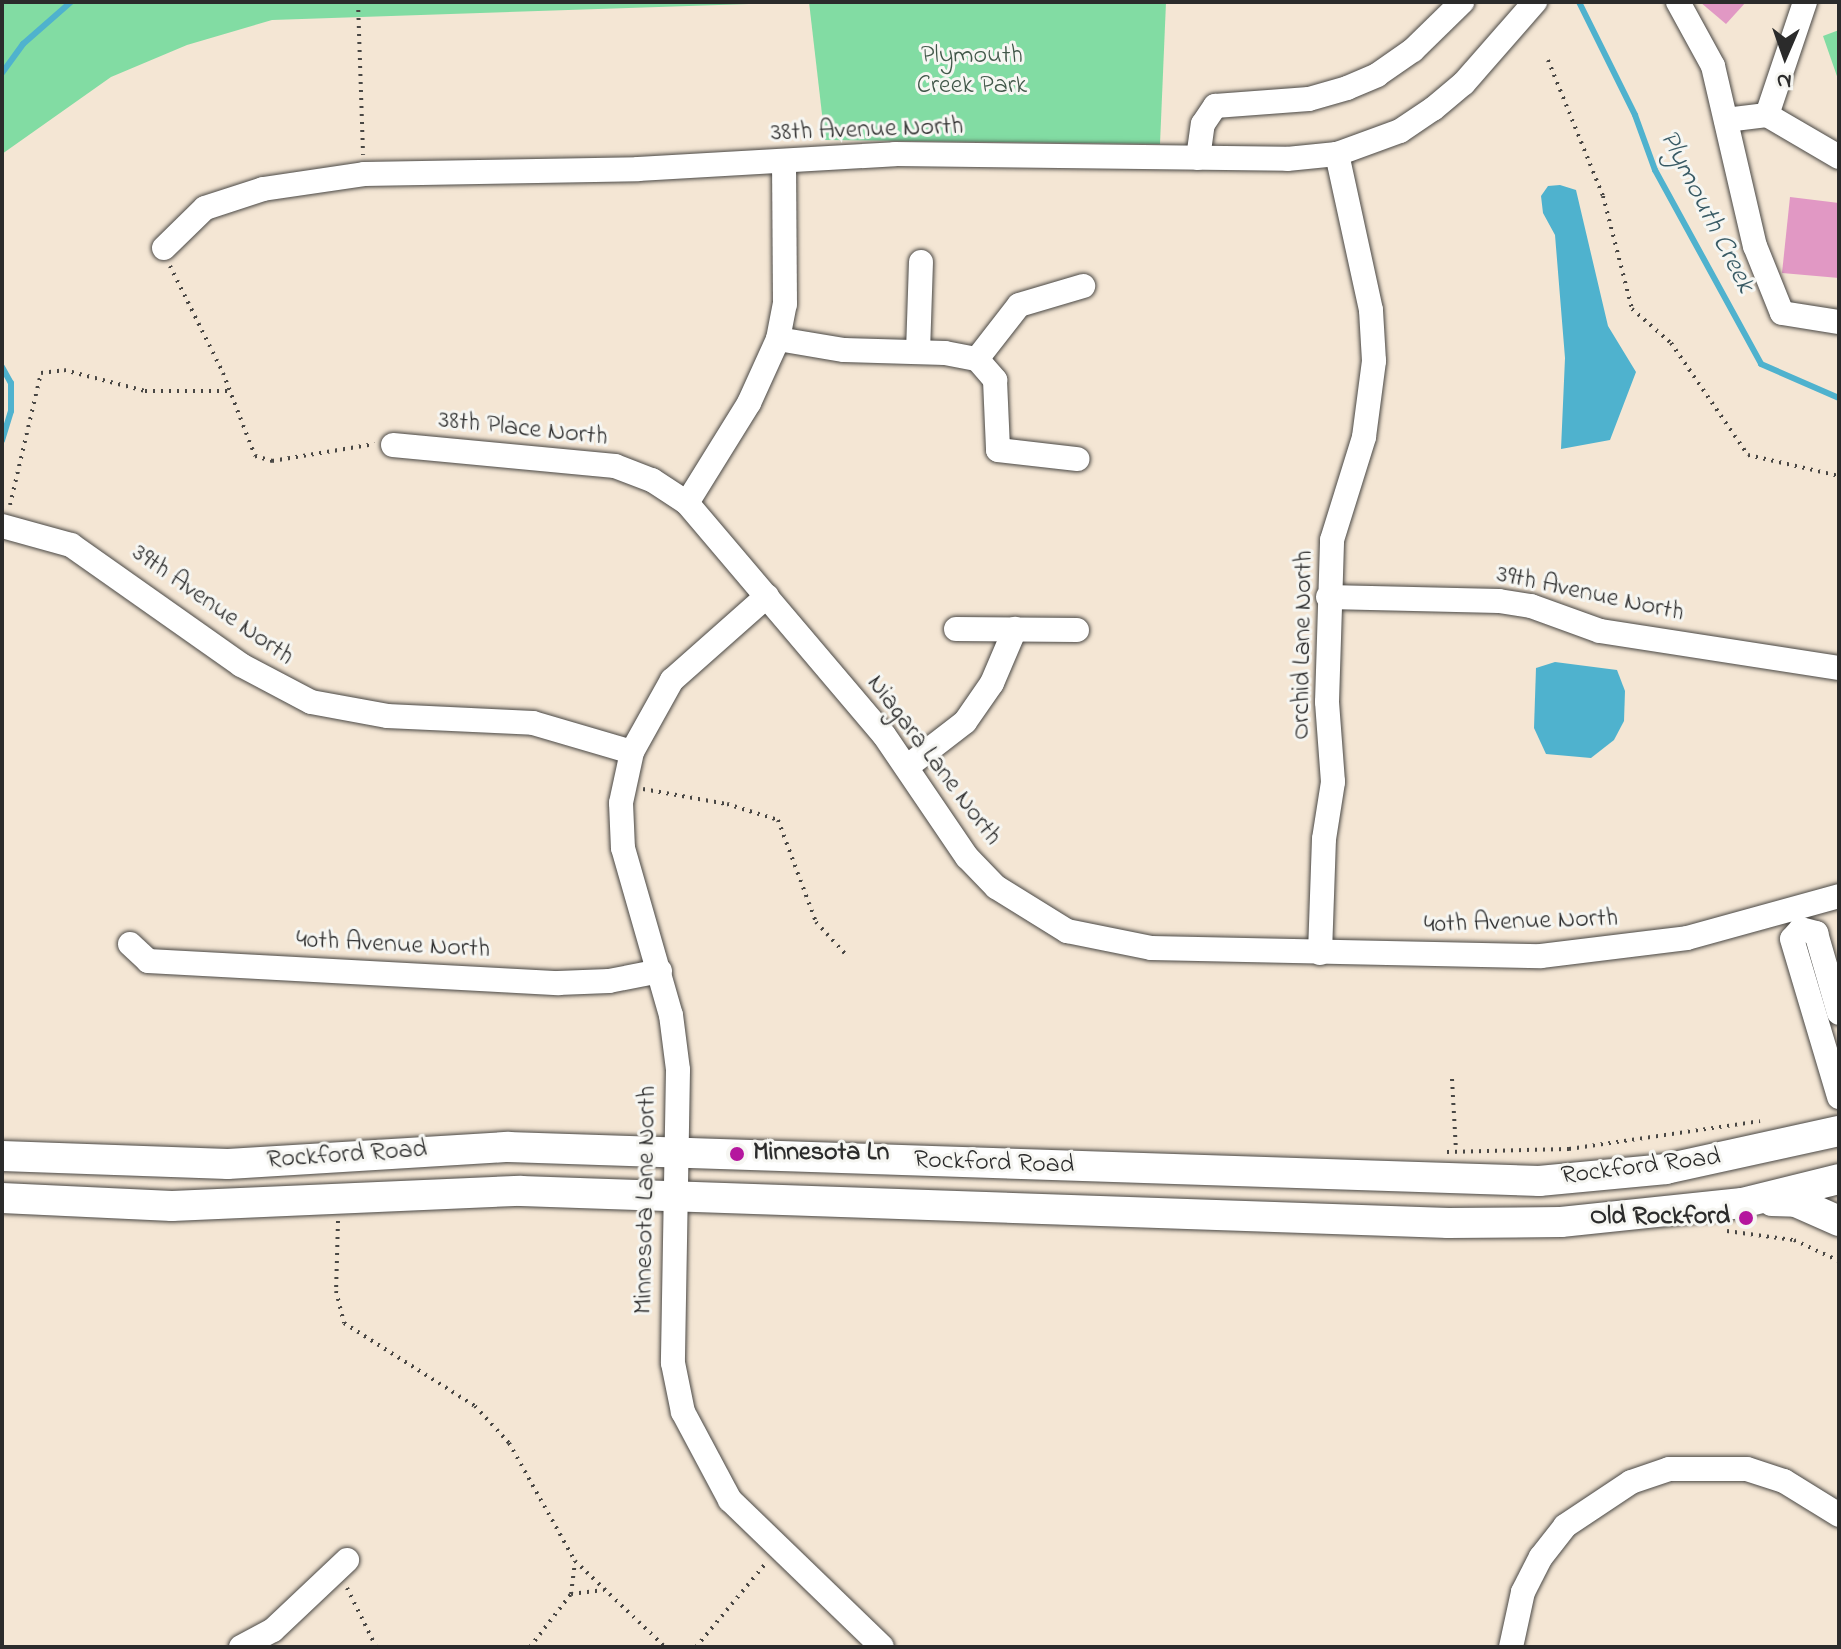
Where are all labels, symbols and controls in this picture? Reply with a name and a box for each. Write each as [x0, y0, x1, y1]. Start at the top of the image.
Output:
north arrow [1745, 16, 1825, 96]
park label: Plymouth Creek Park [917, 41, 1027, 102]
text: N [1776, 64, 1792, 96]
street label: 38th Avenue North [770, 112, 964, 150]
water label: Plymouth Creek [1651, 125, 1761, 299]
street label: 38th Place North [437, 406, 609, 454]
street label: 39th Avenue North [125, 539, 299, 673]
street label: Orchid Lane North [1287, 550, 1321, 740]
street label: 39th Avenue North [1494, 560, 1686, 630]
street label: Niagara Lane North [859, 670, 1007, 852]
street label: 40th Avenue North [1424, 904, 1618, 942]
street label: 40th Avenue North [295, 925, 491, 967]
street label: Minnesota Lane North [629, 1085, 665, 1315]
street label: Rockford Road [266, 1135, 428, 1177]
place label: Minnesota Ln [753, 1138, 889, 1170]
street label: Rockford Road [1559, 1143, 1723, 1193]
marker: Minnesota Ln [728, 1145, 746, 1163]
street label: Rockford Road [913, 1146, 1075, 1182]
place label: Old Rockford [1590, 1202, 1730, 1234]
marker: Old Rockford [1737, 1209, 1755, 1227]

